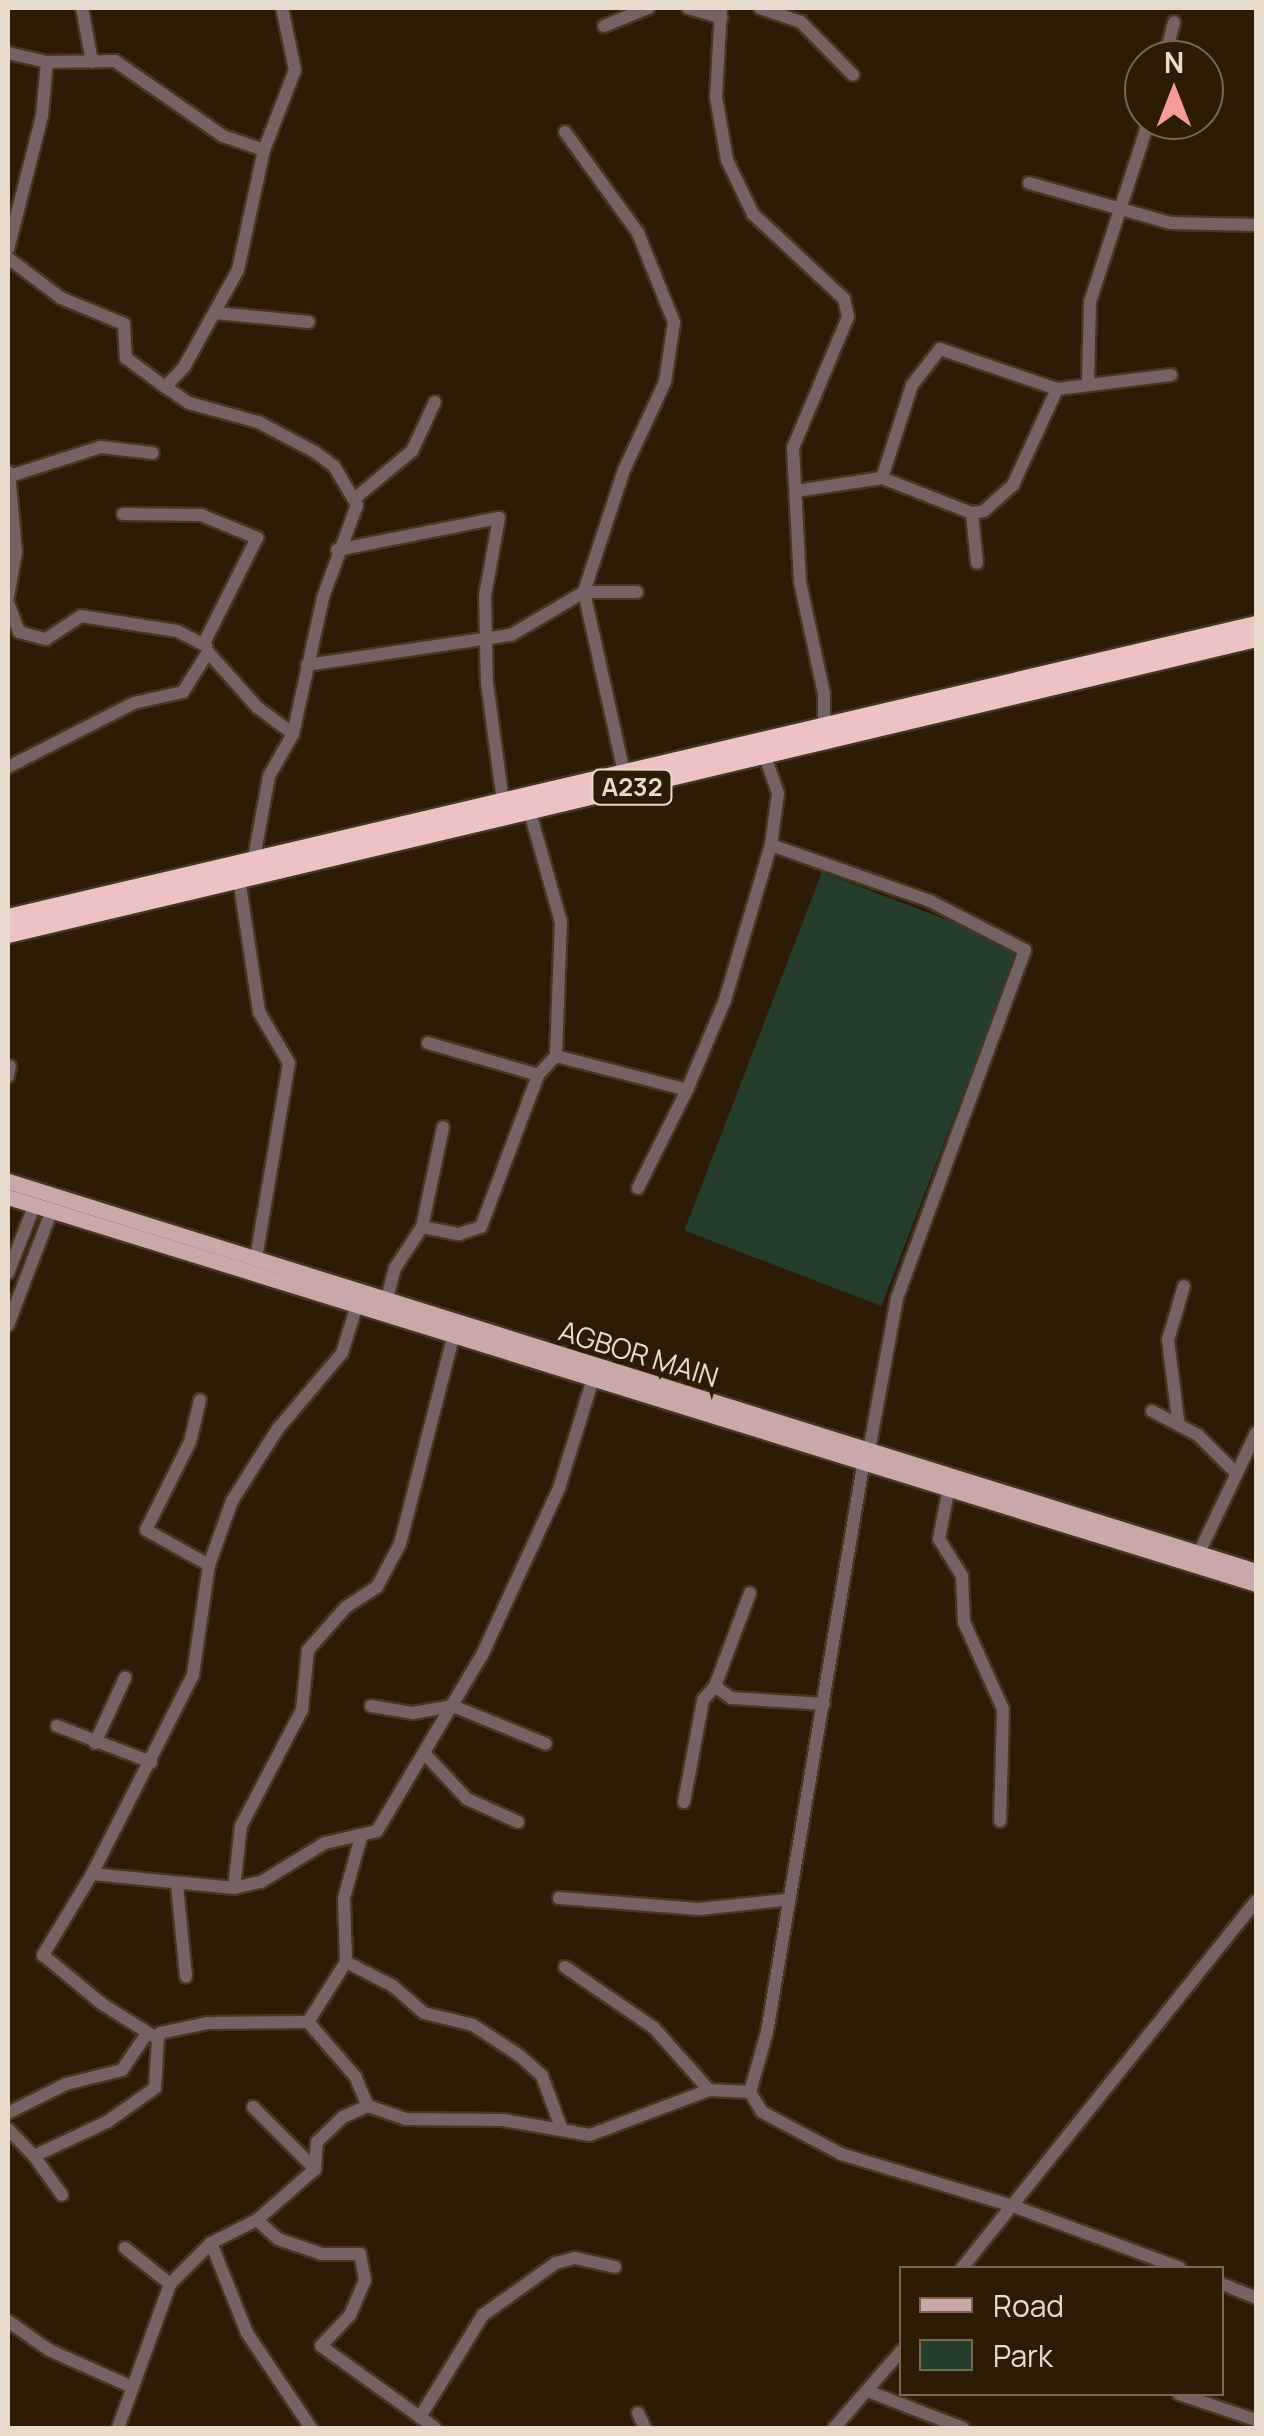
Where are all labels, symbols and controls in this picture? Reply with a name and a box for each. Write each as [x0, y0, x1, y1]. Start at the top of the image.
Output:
north arrow [1124, 40, 1224, 140]
text: N [1164, 43, 1184, 81]
road number: A232 [590, 767, 674, 807]
street label: AGBOR MAIN [555, 1313, 723, 1393]
legend [899, 2266, 1224, 2396]
text: Road [993, 2285, 1064, 2326]
text: Park [993, 2335, 1053, 2376]

